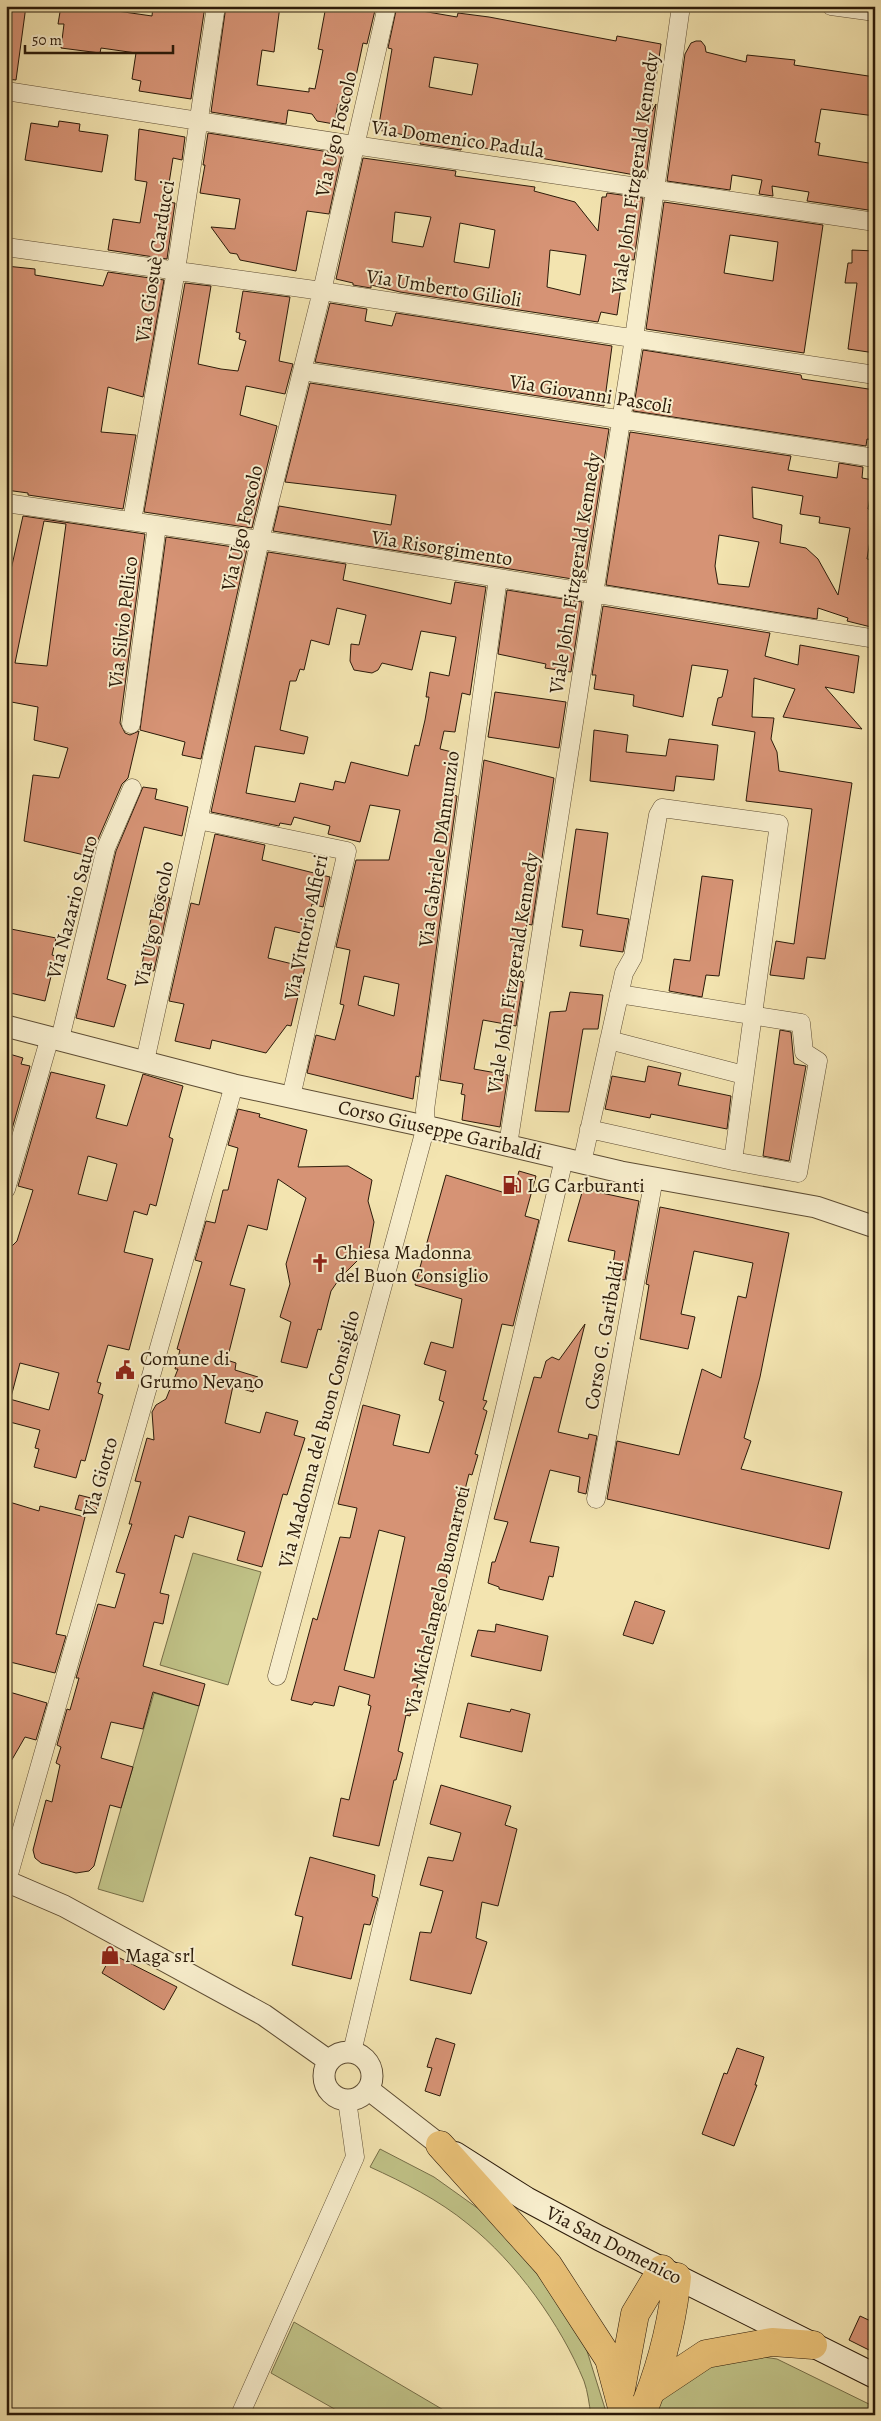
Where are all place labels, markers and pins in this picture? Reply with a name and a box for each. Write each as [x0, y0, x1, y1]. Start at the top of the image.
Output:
place label: LG Carburanti [527, 1172, 645, 1199]
fuel station icon: LG Carburanti [501, 1174, 523, 1196]
place label: Chiesa Madonna del Buon Consiglio [335, 1239, 488, 1289]
church icon: Chiesa Madonna del Buon Consiglio [309, 1252, 331, 1274]
place label: Comune di Grumo Nevano [140, 1345, 264, 1395]
public building icon: Comune di Grumo Nevano [114, 1359, 136, 1381]
place label: Maga srl [125, 1942, 195, 1969]
shop icon: Maga srl [99, 1944, 121, 1966]

